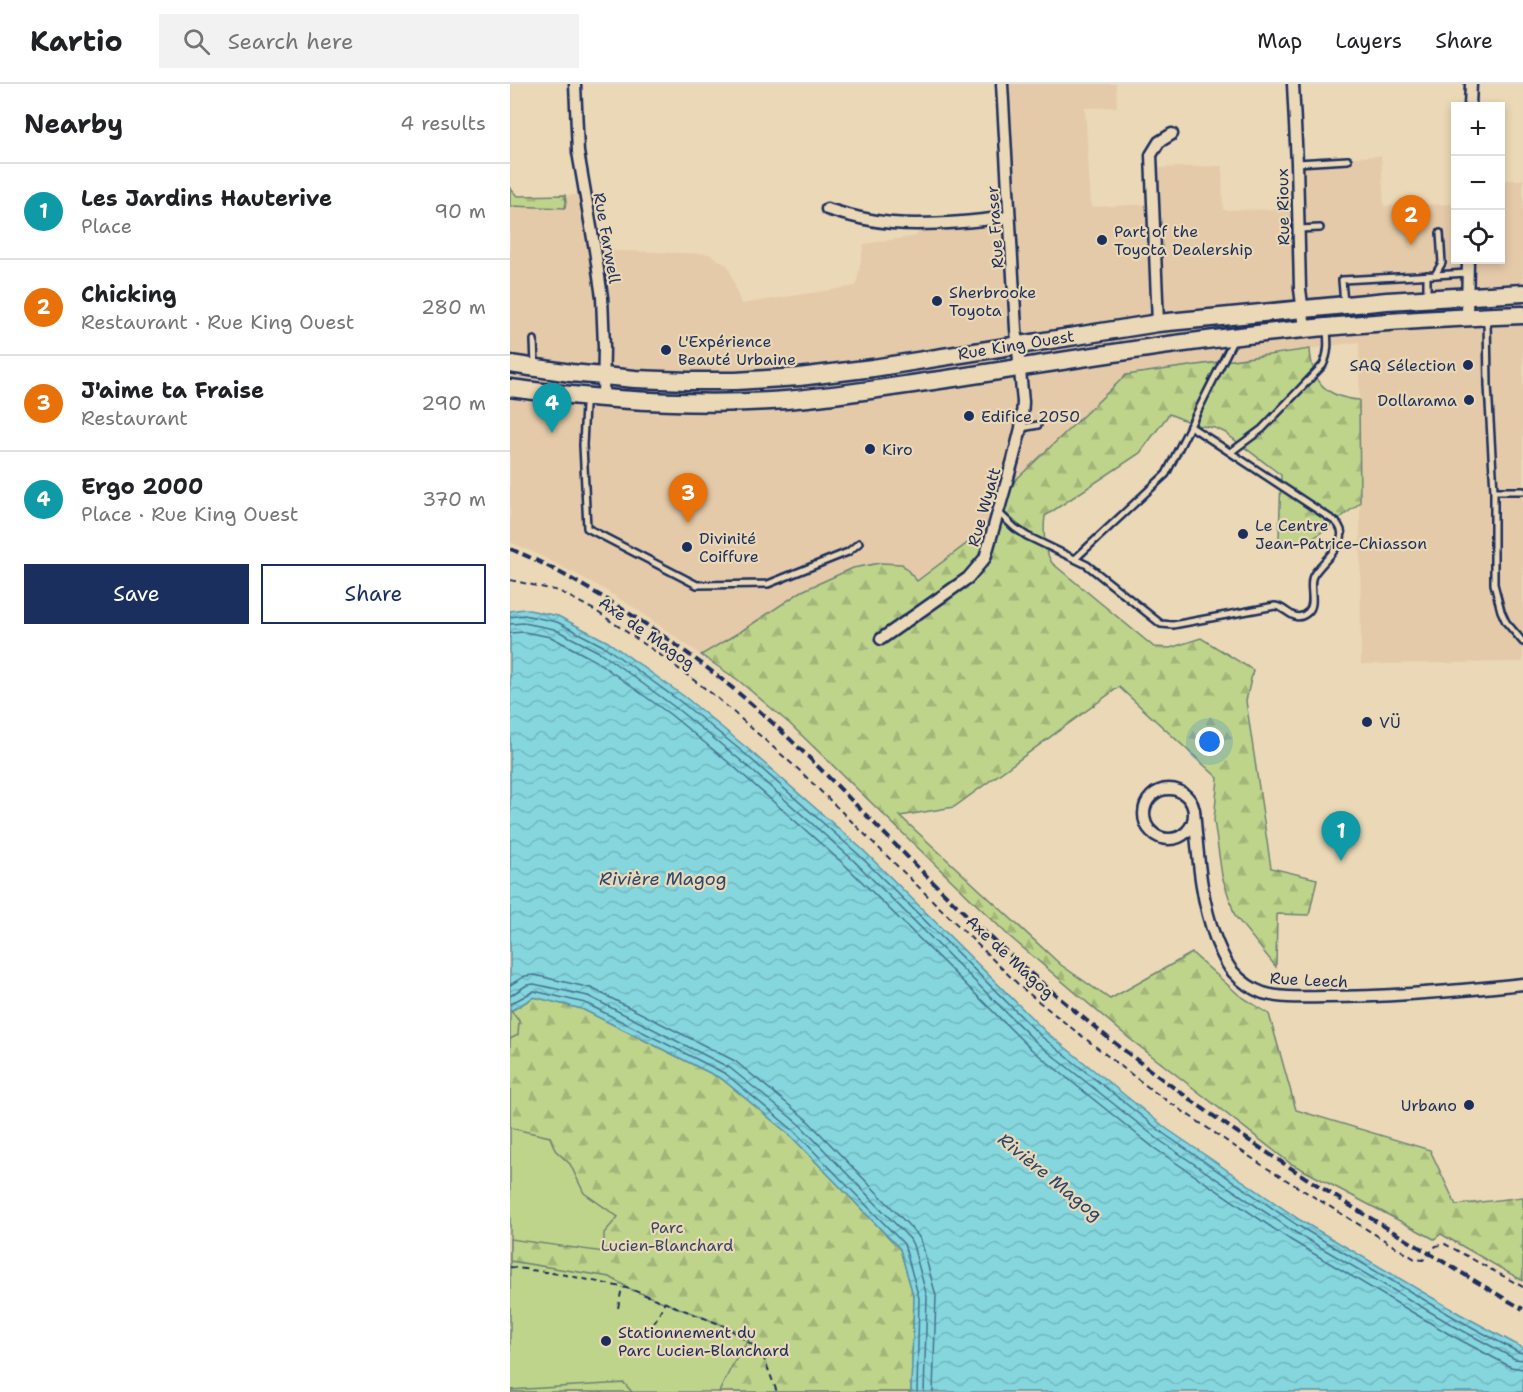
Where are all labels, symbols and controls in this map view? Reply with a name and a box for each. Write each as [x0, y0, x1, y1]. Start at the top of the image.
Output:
search box [159, 14, 579, 68]
text: Kartio [30, 22, 123, 60]
icon: search [180, 25, 213, 58]
text: Search here [228, 27, 353, 56]
text: Map [1257, 27, 1302, 55]
text: Layers [1335, 27, 1402, 55]
text: Share [1435, 27, 1493, 55]
map controls [1451, 102, 1505, 264]
button: + [1451, 102, 1505, 156]
text: Nearby [24, 106, 123, 141]
text: 4 results [400, 110, 486, 136]
button: − [1451, 156, 1505, 210]
street label: Rue Rioux [1272, 168, 1294, 246]
text: Les Jardins Hauterive [81, 184, 332, 213]
street label: Rue Fraser [982, 185, 1008, 269]
street label: Rue Farwell [589, 191, 625, 285]
pin: 2 [1392, 196, 1430, 245]
text: 1 [39, 198, 48, 224]
text: 90 m [434, 198, 486, 224]
button: locate [1451, 210, 1505, 264]
text: Place [81, 213, 132, 239]
place label: Part of the Toyota Dealership [1114, 221, 1253, 260]
marker: Part of the Toyota Dealership [1095, 233, 1109, 247]
text: Chicking [81, 280, 177, 309]
place label: Sherbrooke Toyota [949, 282, 1036, 321]
text: 2 [37, 294, 51, 320]
text: 280 m [421, 294, 486, 320]
marker: Sherbrooke Toyota [930, 294, 944, 308]
text: Restaurant · Rue King Ouest [81, 309, 355, 335]
street label: Rue King Ouest [956, 325, 1076, 365]
place label: L'Expérience Beauté Urbaine [678, 331, 796, 370]
marker: L'Expérience Beauté Urbaine [659, 343, 673, 357]
place label: SAQ Sélection [1349, 355, 1456, 376]
marker: SAQ Sélection [1461, 358, 1475, 372]
text: J'aime ta Fraise [81, 376, 264, 405]
pin: 4 [532, 384, 572, 433]
text: 3 [37, 390, 51, 416]
text: 290 m [421, 390, 486, 416]
place label: Dollarama [1378, 390, 1457, 411]
marker: Dollarama [1462, 393, 1476, 407]
text: Restaurant [81, 405, 188, 431]
place label: Edifice 2050 [981, 406, 1080, 427]
marker: Edifice 2050 [962, 409, 976, 423]
place label: Kiro [882, 439, 913, 460]
marker: Kiro [863, 442, 877, 456]
street label: Rue Wyatt [963, 465, 1005, 549]
text: Ergo 2000 [81, 472, 203, 501]
pin: 3 [668, 474, 708, 523]
text: 4 [37, 486, 51, 512]
text: 370 m [422, 486, 486, 512]
text: Place · Rue King Ouest [81, 501, 298, 527]
place label: Le Centre Jean-Patrice-Chiasson [1255, 515, 1427, 554]
marker: Le Centre Jean-Patrice-Chiasson [1236, 527, 1250, 541]
place label: Divinité Coiffure [699, 528, 759, 567]
marker: Divinité Coiffure [680, 540, 694, 554]
button: Save [24, 564, 249, 624]
button: Share [261, 564, 486, 624]
street label: Axe de Magog [595, 592, 699, 674]
place label: VÜ [1379, 712, 1401, 733]
marker: VÜ [1360, 715, 1374, 729]
your location [1195, 727, 1224, 756]
pin: 1 [1322, 812, 1360, 861]
water label: Rivière Magog [599, 867, 727, 891]
street label: Axe de Magog [961, 911, 1059, 1003]
street label: Rue Leech [1269, 967, 1349, 993]
place label: Urbano [1401, 1095, 1457, 1116]
marker: Urbano [1462, 1098, 1476, 1112]
water label: Rivière Magog [993, 1128, 1107, 1226]
park label: Parc Lucien-Blanchard [601, 1217, 733, 1256]
place label: Stationnement du Parc Lucien-Blanchard [618, 1322, 789, 1361]
marker: Stationnement du Parc Lucien-Blanchard [599, 1334, 613, 1348]

